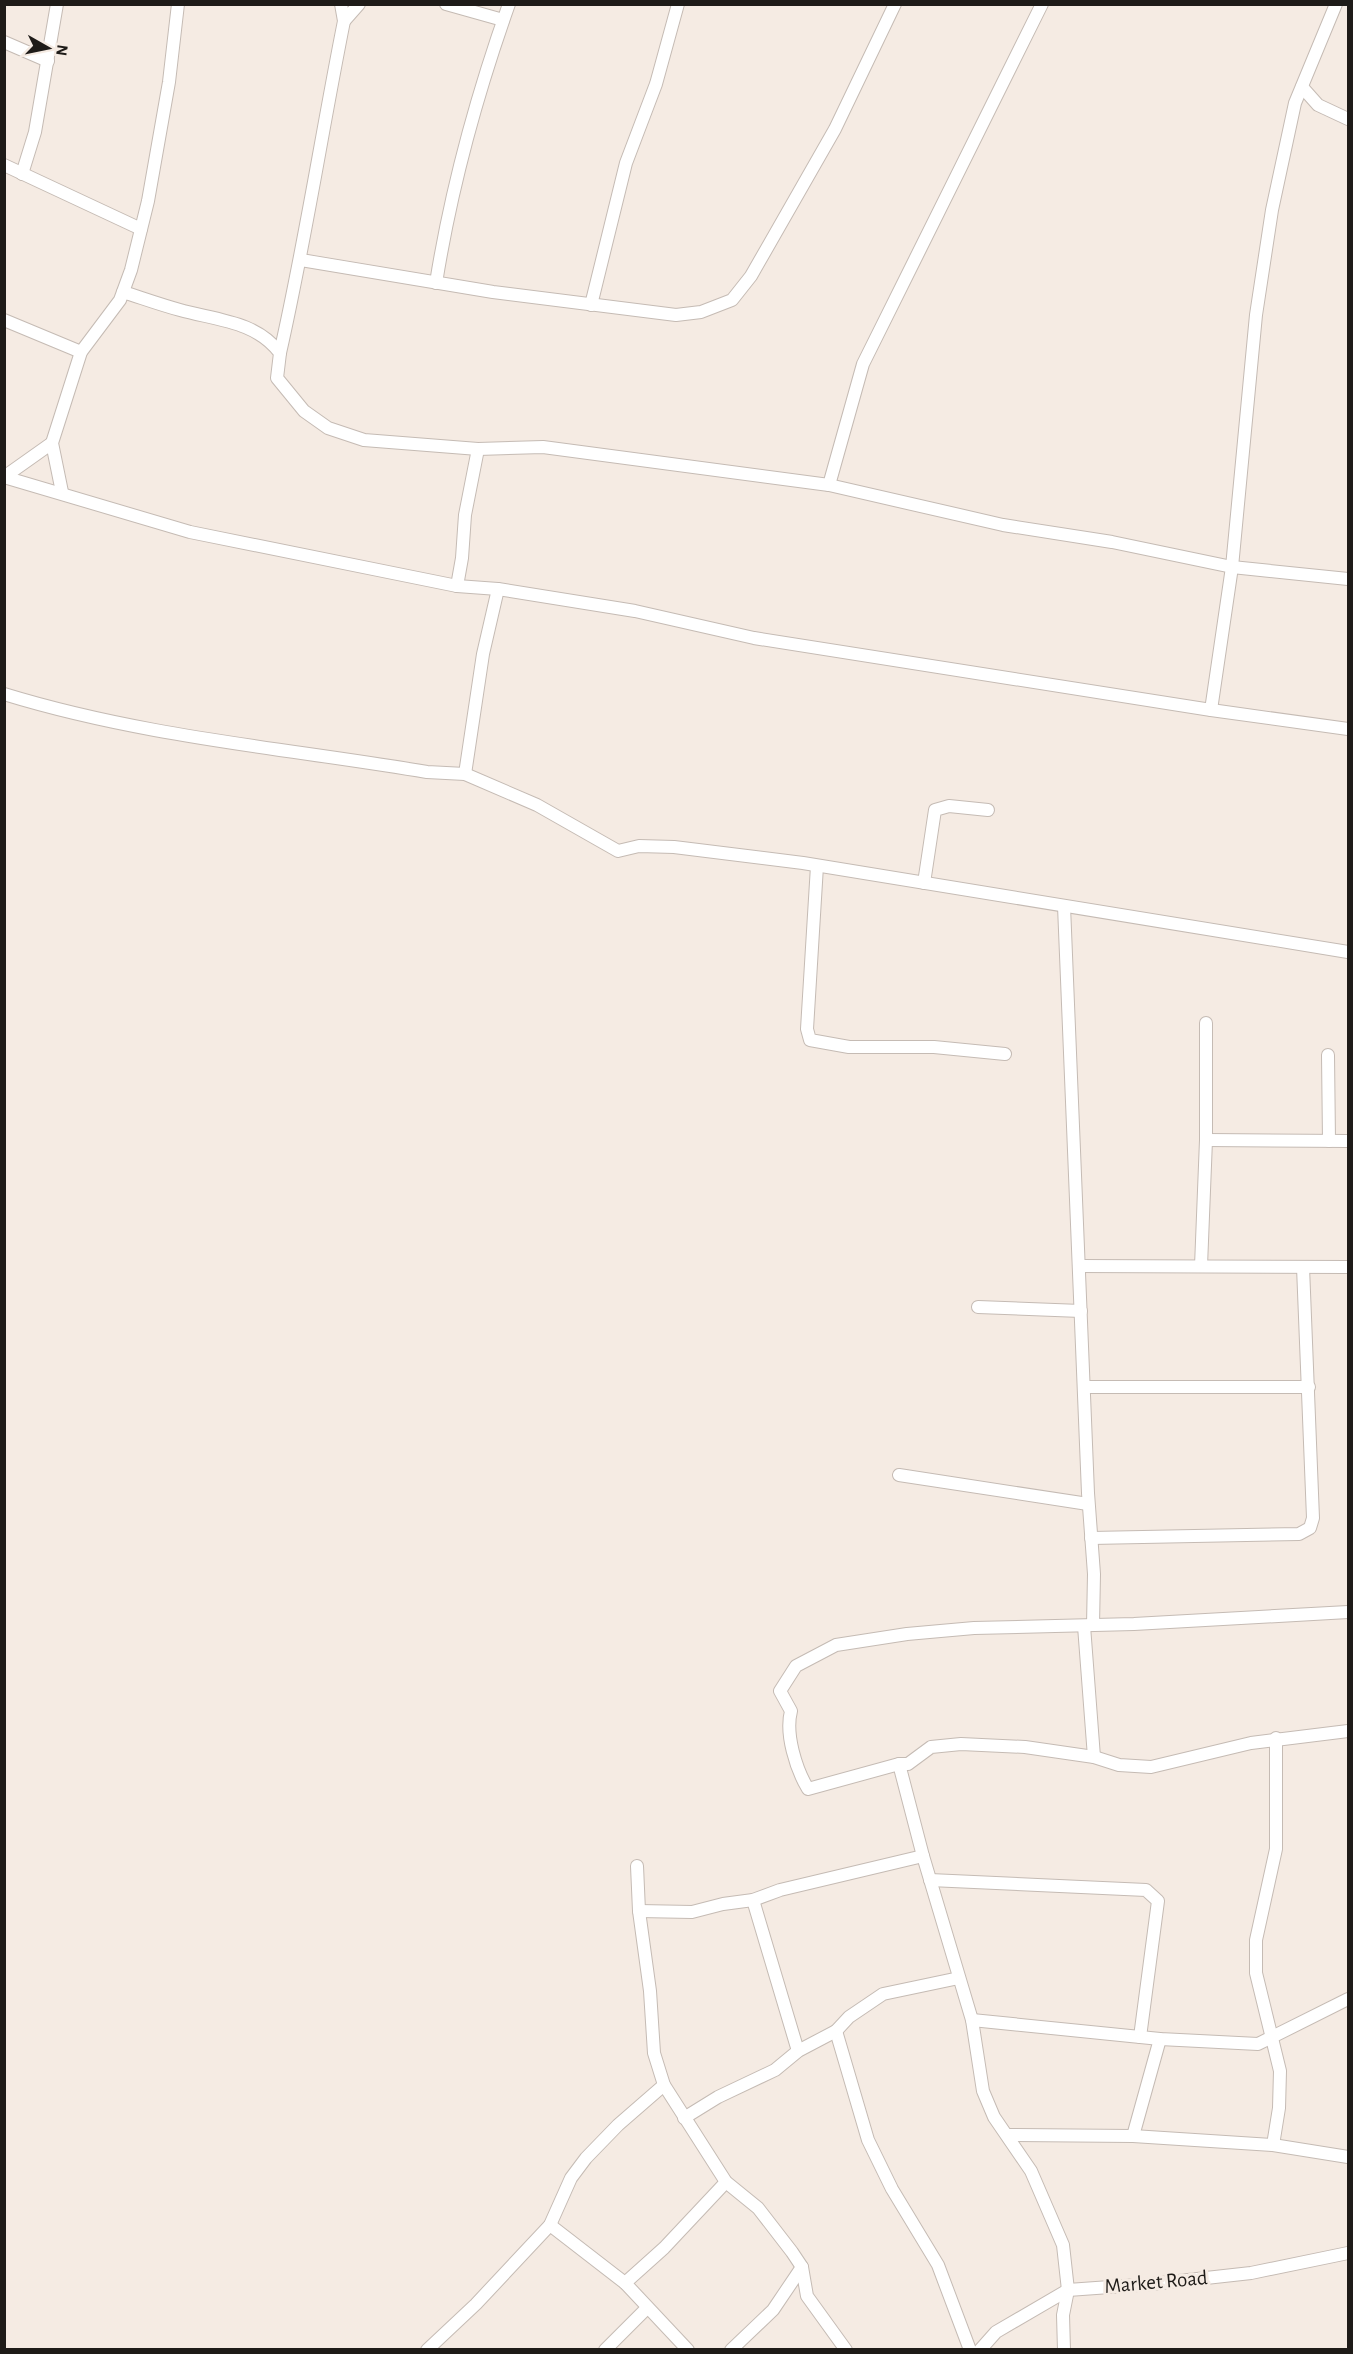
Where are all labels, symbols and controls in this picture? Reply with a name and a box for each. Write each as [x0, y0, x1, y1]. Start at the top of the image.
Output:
north arrow [18, 18, 78, 78]
text: N [53, 43, 71, 57]
street label: Market Road [1104, 2267, 1209, 2297]

